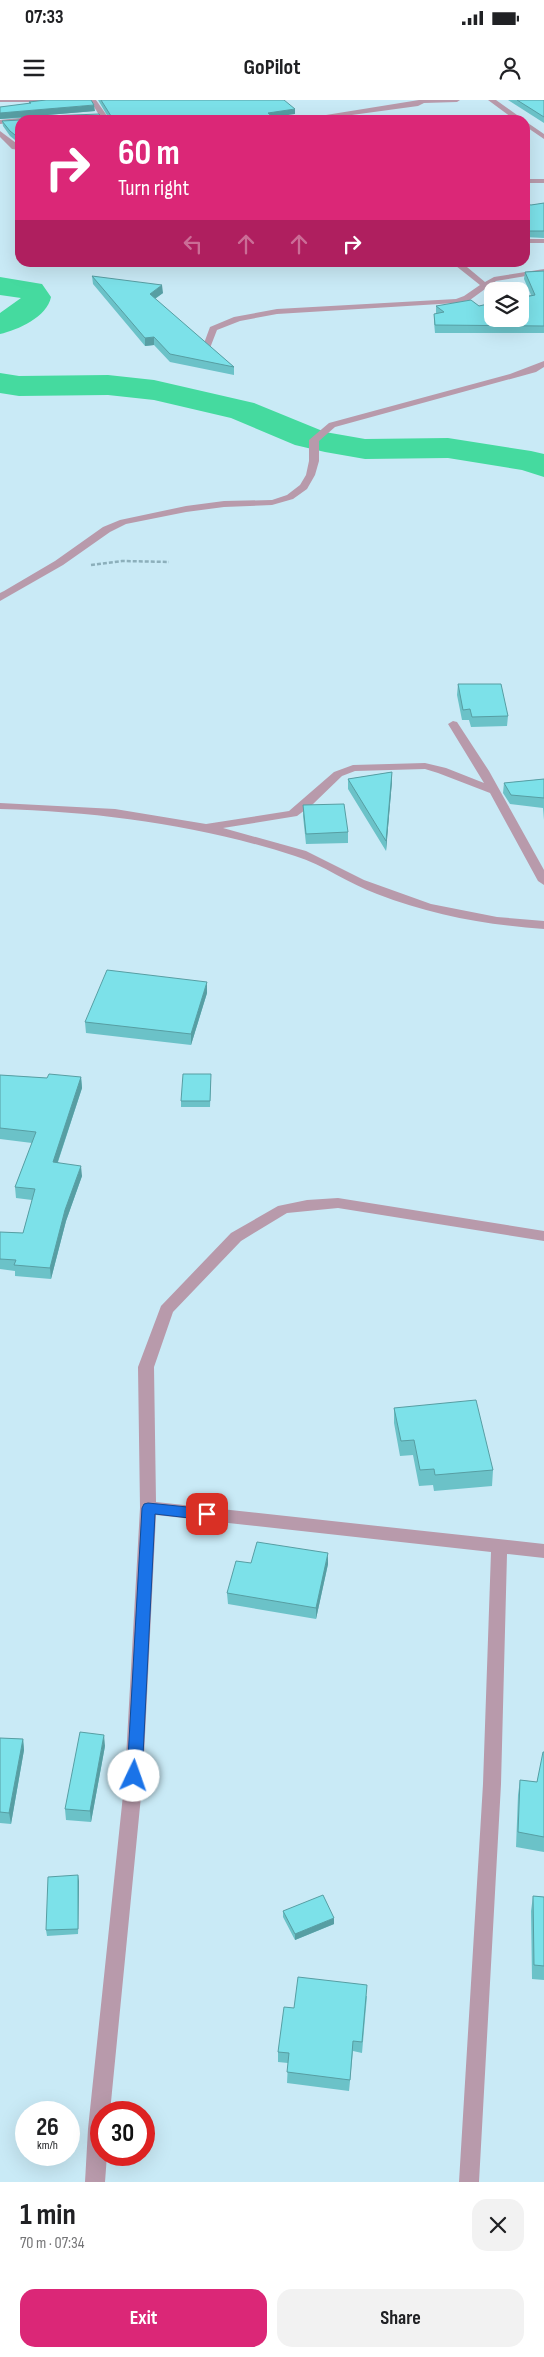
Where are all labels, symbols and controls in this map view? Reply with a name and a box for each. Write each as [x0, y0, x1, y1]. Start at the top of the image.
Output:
text: 07:33 [25, 6, 64, 29]
icon: menu [20, 54, 48, 82]
text: GoPilot [244, 54, 300, 81]
icon: person [496, 54, 524, 82]
text: 60 m [118, 132, 180, 175]
icon: right [35, 135, 100, 200]
text: Turn right [118, 175, 189, 202]
icon: left [179, 230, 207, 258]
icon: ahead [232, 230, 260, 258]
icon: ahead [285, 230, 313, 258]
icon: right [338, 230, 366, 258]
map controls [484, 282, 529, 327]
button: layers [484, 282, 529, 327]
pin [186, 1493, 228, 1535]
icon: arrive [193, 1500, 221, 1528]
position arrow [107, 1749, 159, 1801]
speed limit sign: 30 [90, 2101, 155, 2166]
text: 26 [36, 2112, 59, 2143]
text: km/h [37, 2138, 58, 2153]
text: 1 min [20, 2197, 76, 2233]
button: close [472, 2199, 524, 2251]
text: 70 m · 07:34 [20, 2234, 84, 2253]
button: Exit [20, 2289, 267, 2347]
button: Share [277, 2289, 524, 2347]

